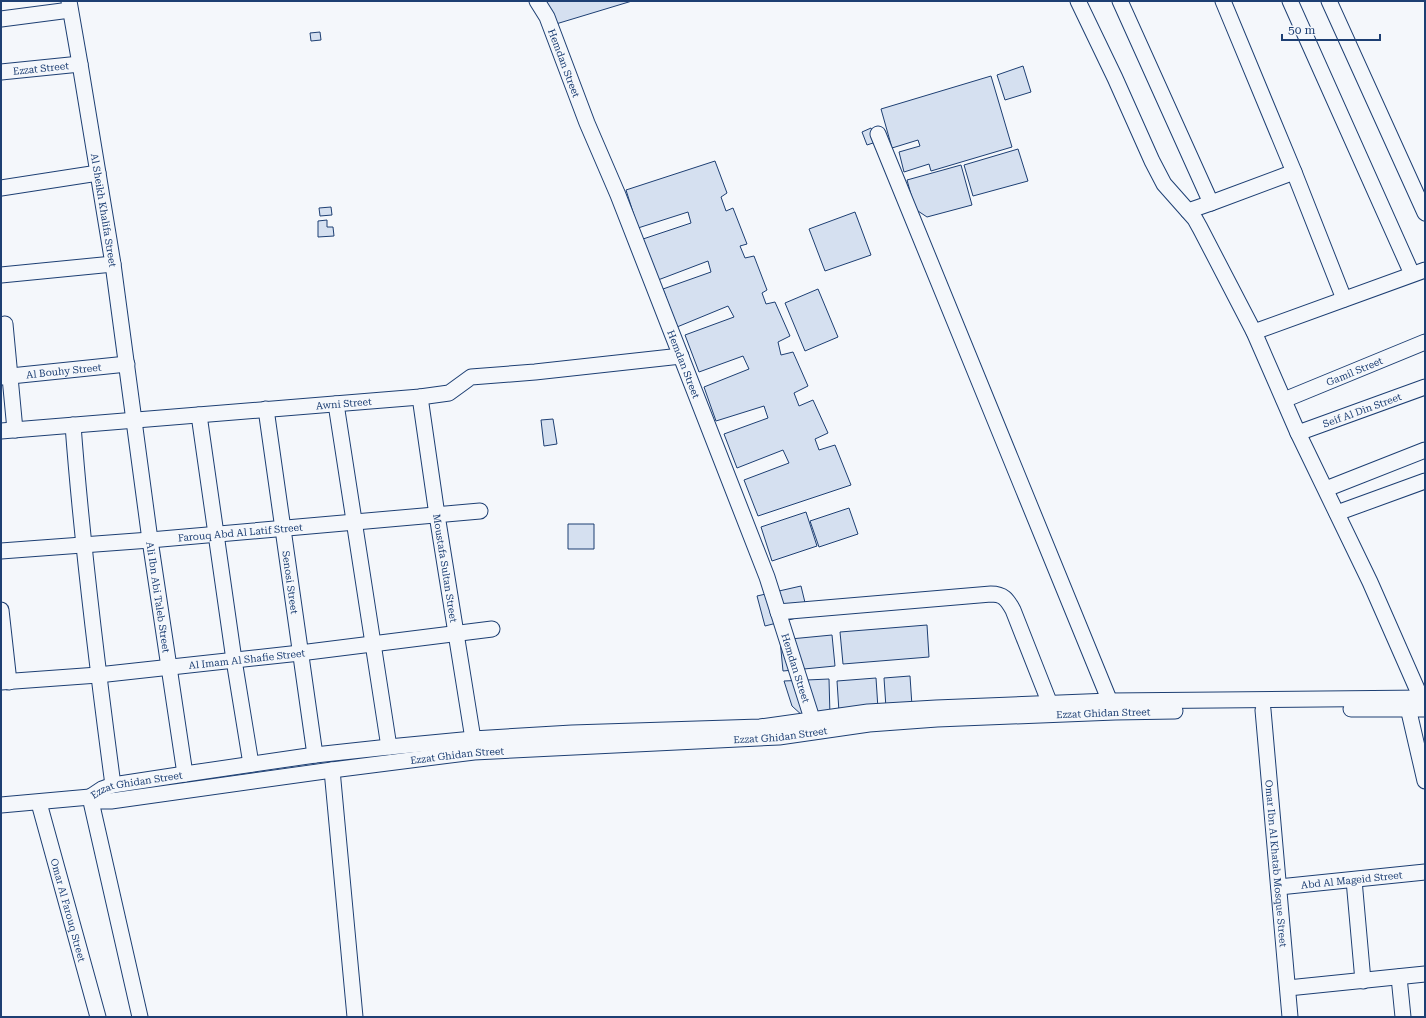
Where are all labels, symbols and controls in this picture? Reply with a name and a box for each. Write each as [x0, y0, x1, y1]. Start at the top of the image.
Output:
scale bar [1282, 16, 1380, 42]
text: 50 m [1288, 23, 1315, 37]
street label: Hemdan Street [546, 27, 582, 99]
street label: Ezzat Street [12, 60, 70, 77]
street label: Al Sheikh Khalifa Street [89, 152, 118, 268]
street label: Hemdan Street [665, 328, 702, 400]
street label: Gamil Street [1325, 355, 1385, 388]
street label: Al Bouhy Street [26, 362, 102, 380]
street label: Seif Al Din Street [1321, 391, 1403, 430]
street label: Awni Street [316, 396, 373, 411]
street label: Moustafa Sultan Street [431, 513, 459, 624]
street label: Farouq Abd Al Latif Street [177, 522, 303, 544]
street label: Ali Ibn Abi Taleb Street [144, 541, 172, 654]
street label: Senosi Street [280, 550, 300, 615]
street label: Hemdan Street [779, 632, 812, 705]
street label: Al Imam Al Shafie Street [188, 647, 306, 671]
street label: Ezzat Ghidan Street [1056, 706, 1151, 720]
street label: Ezzat Ghidan Street [733, 725, 828, 745]
street label: Ezzat Ghidan Street [410, 746, 505, 766]
street label: Ezzat Ghidan Street [89, 769, 183, 801]
street label: Omar Ibn Al Khatab Mosque Street [1263, 779, 1289, 948]
street label: Omar Al Farouq Street [49, 857, 88, 963]
street label: Abd Al Mageid Street [1300, 869, 1403, 891]

